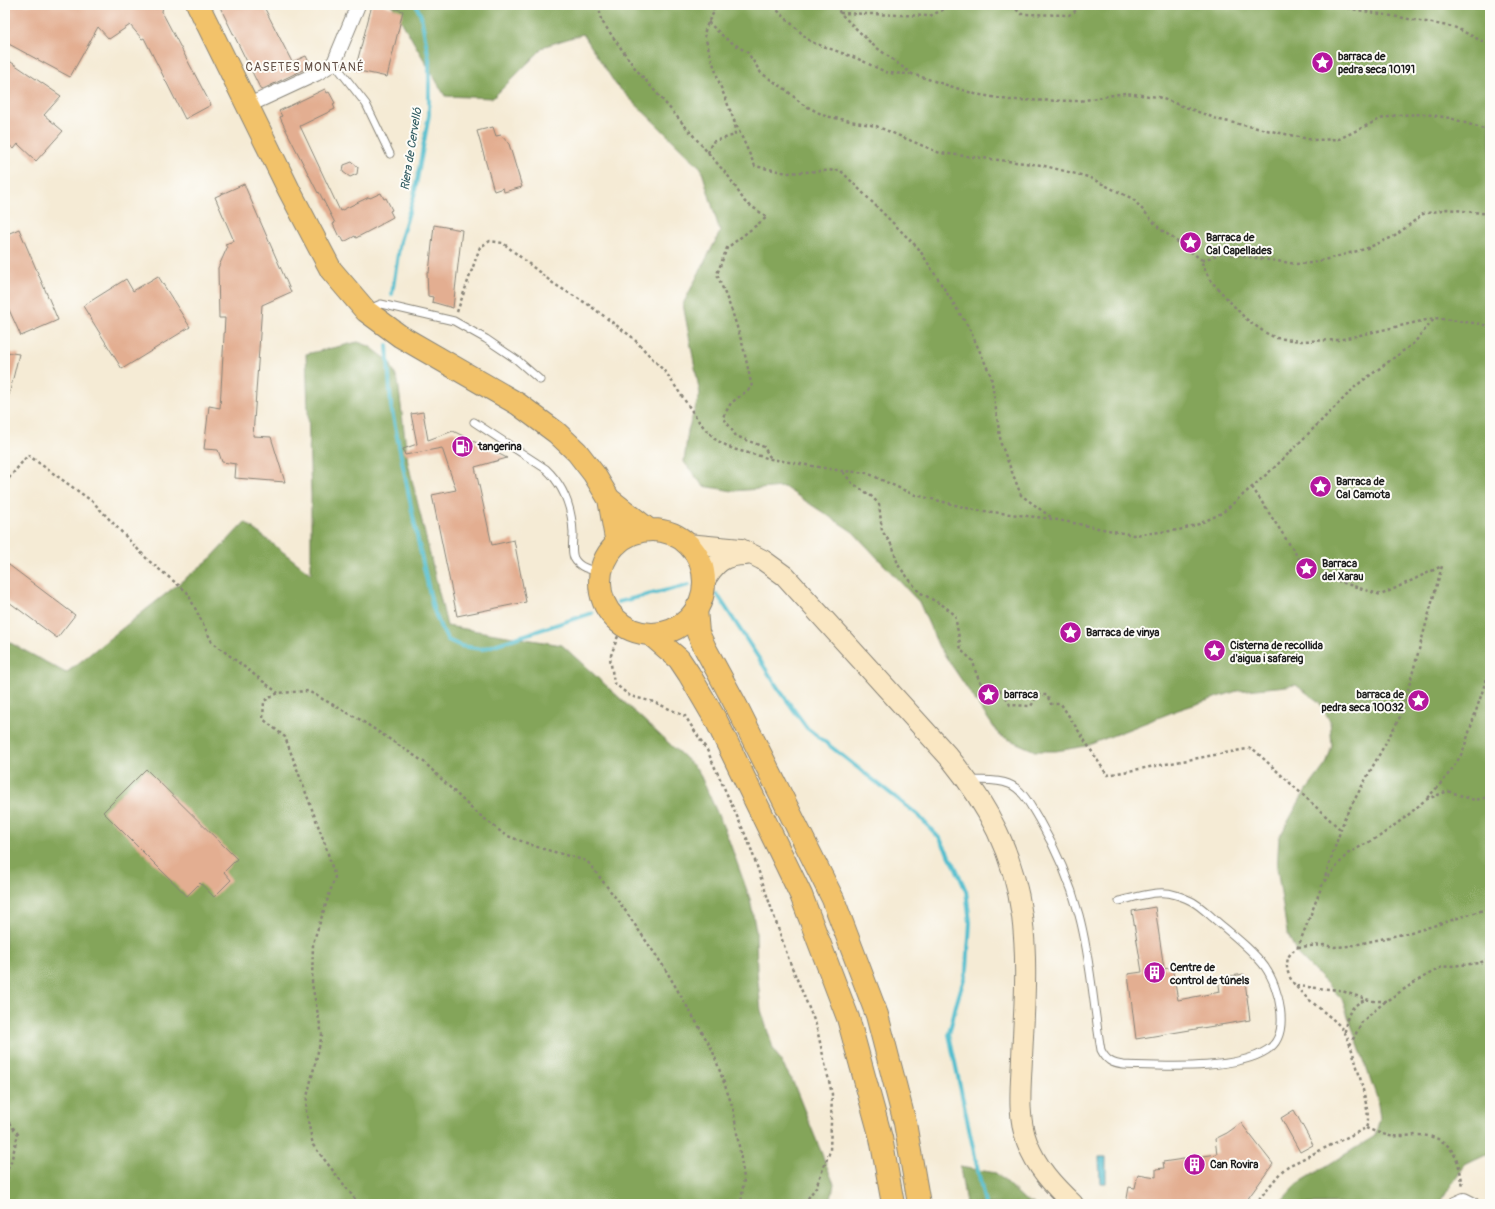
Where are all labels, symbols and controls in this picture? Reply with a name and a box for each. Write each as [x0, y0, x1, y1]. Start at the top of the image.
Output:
place icon: barraca de pedra seca 10191 [1310, 49, 1336, 75]
place label: barraca de pedra seca 10191 [1338, 50, 1415, 76]
district label: CASETES MONTANÉ [245, 59, 365, 75]
water label: Riera de Cervelló [398, 105, 426, 191]
place icon: Barraca de Cal Capellades [1177, 230, 1203, 256]
place label: Barraca de Cal Capellades [1206, 231, 1272, 257]
fuel station icon: tangerina [449, 433, 475, 459]
place label: tangerina [477, 440, 522, 453]
place icon: Barraca de Cal Camota [1307, 474, 1333, 500]
place label: Barraca de Cal Camota [1336, 475, 1390, 501]
place icon: Barraca del Xarau [1293, 556, 1319, 582]
place label: Barraca del Xarau [1322, 557, 1364, 583]
place icon: Barraca de vinya [1057, 619, 1083, 645]
place label: Barraca de vinya [1086, 626, 1159, 639]
place icon: Cisterna de recollida d'aigua i safareig [1201, 638, 1227, 664]
place label: Cisterna de recollida d'aigua i safareig [1230, 639, 1323, 665]
place icon: barraca [975, 681, 1001, 707]
place icon: barraca de pedra seca 10032 [1406, 687, 1432, 713]
place label: barraca [1004, 688, 1038, 701]
place label: barraca de pedra seca 10032 [1322, 688, 1405, 714]
building icon: Centre de control de túnels [1142, 960, 1168, 986]
place label: Centre de control de túnels [1169, 961, 1249, 987]
building icon: Can Rovira [1181, 1151, 1207, 1177]
place label: Can Rovira [1210, 1158, 1258, 1171]

